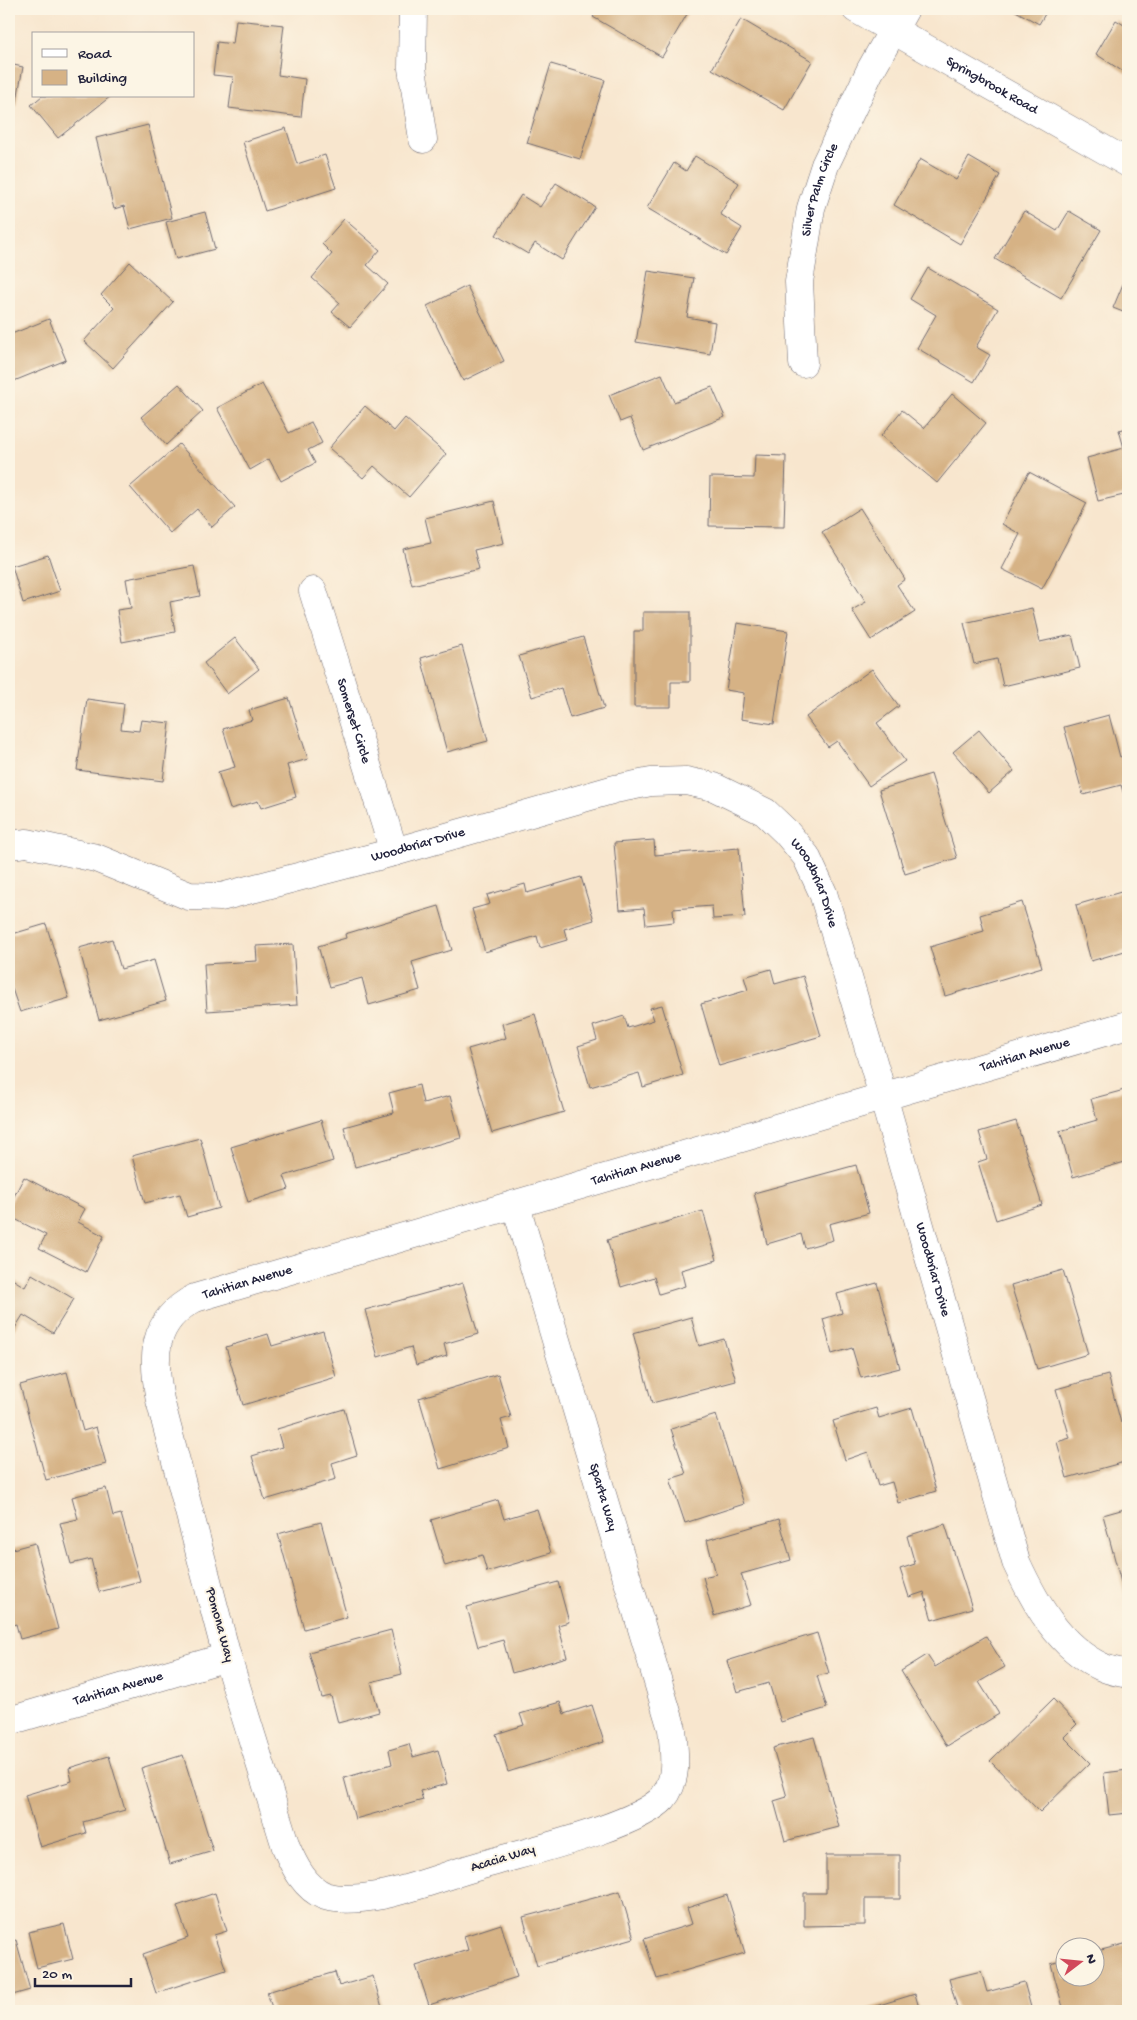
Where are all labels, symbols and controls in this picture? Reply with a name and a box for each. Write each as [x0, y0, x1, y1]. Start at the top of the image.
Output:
legend [32, 32, 195, 98]
text: Road [78, 46, 112, 64]
street label: Springbrook Road [943, 53, 1042, 120]
text: Building [77, 70, 127, 88]
street label: Silver Palm Circle [798, 140, 843, 238]
street label: Somerset Circle [332, 676, 375, 766]
street label: Woodbriar Drive [369, 823, 468, 866]
street label: Woodbriar Drive [786, 835, 841, 930]
street label: Tahitian Avenue [977, 1034, 1072, 1077]
street label: Tahitian Avenue [588, 1148, 684, 1190]
street label: Woodbriar Drive [911, 1221, 954, 1319]
street label: Tahitian Avenue [200, 1261, 295, 1304]
street label: Sparta Way [585, 1462, 621, 1533]
street label: Pomona Way [201, 1585, 237, 1664]
street label: Tahitian Avenue [71, 1667, 166, 1710]
street label: Acacia Way [469, 1841, 537, 1877]
north arrow [1054, 1938, 1104, 1988]
text: N [1081, 1952, 1100, 1966]
scale bar [35, 1955, 131, 1987]
text: 20 m [42, 1966, 72, 1984]

